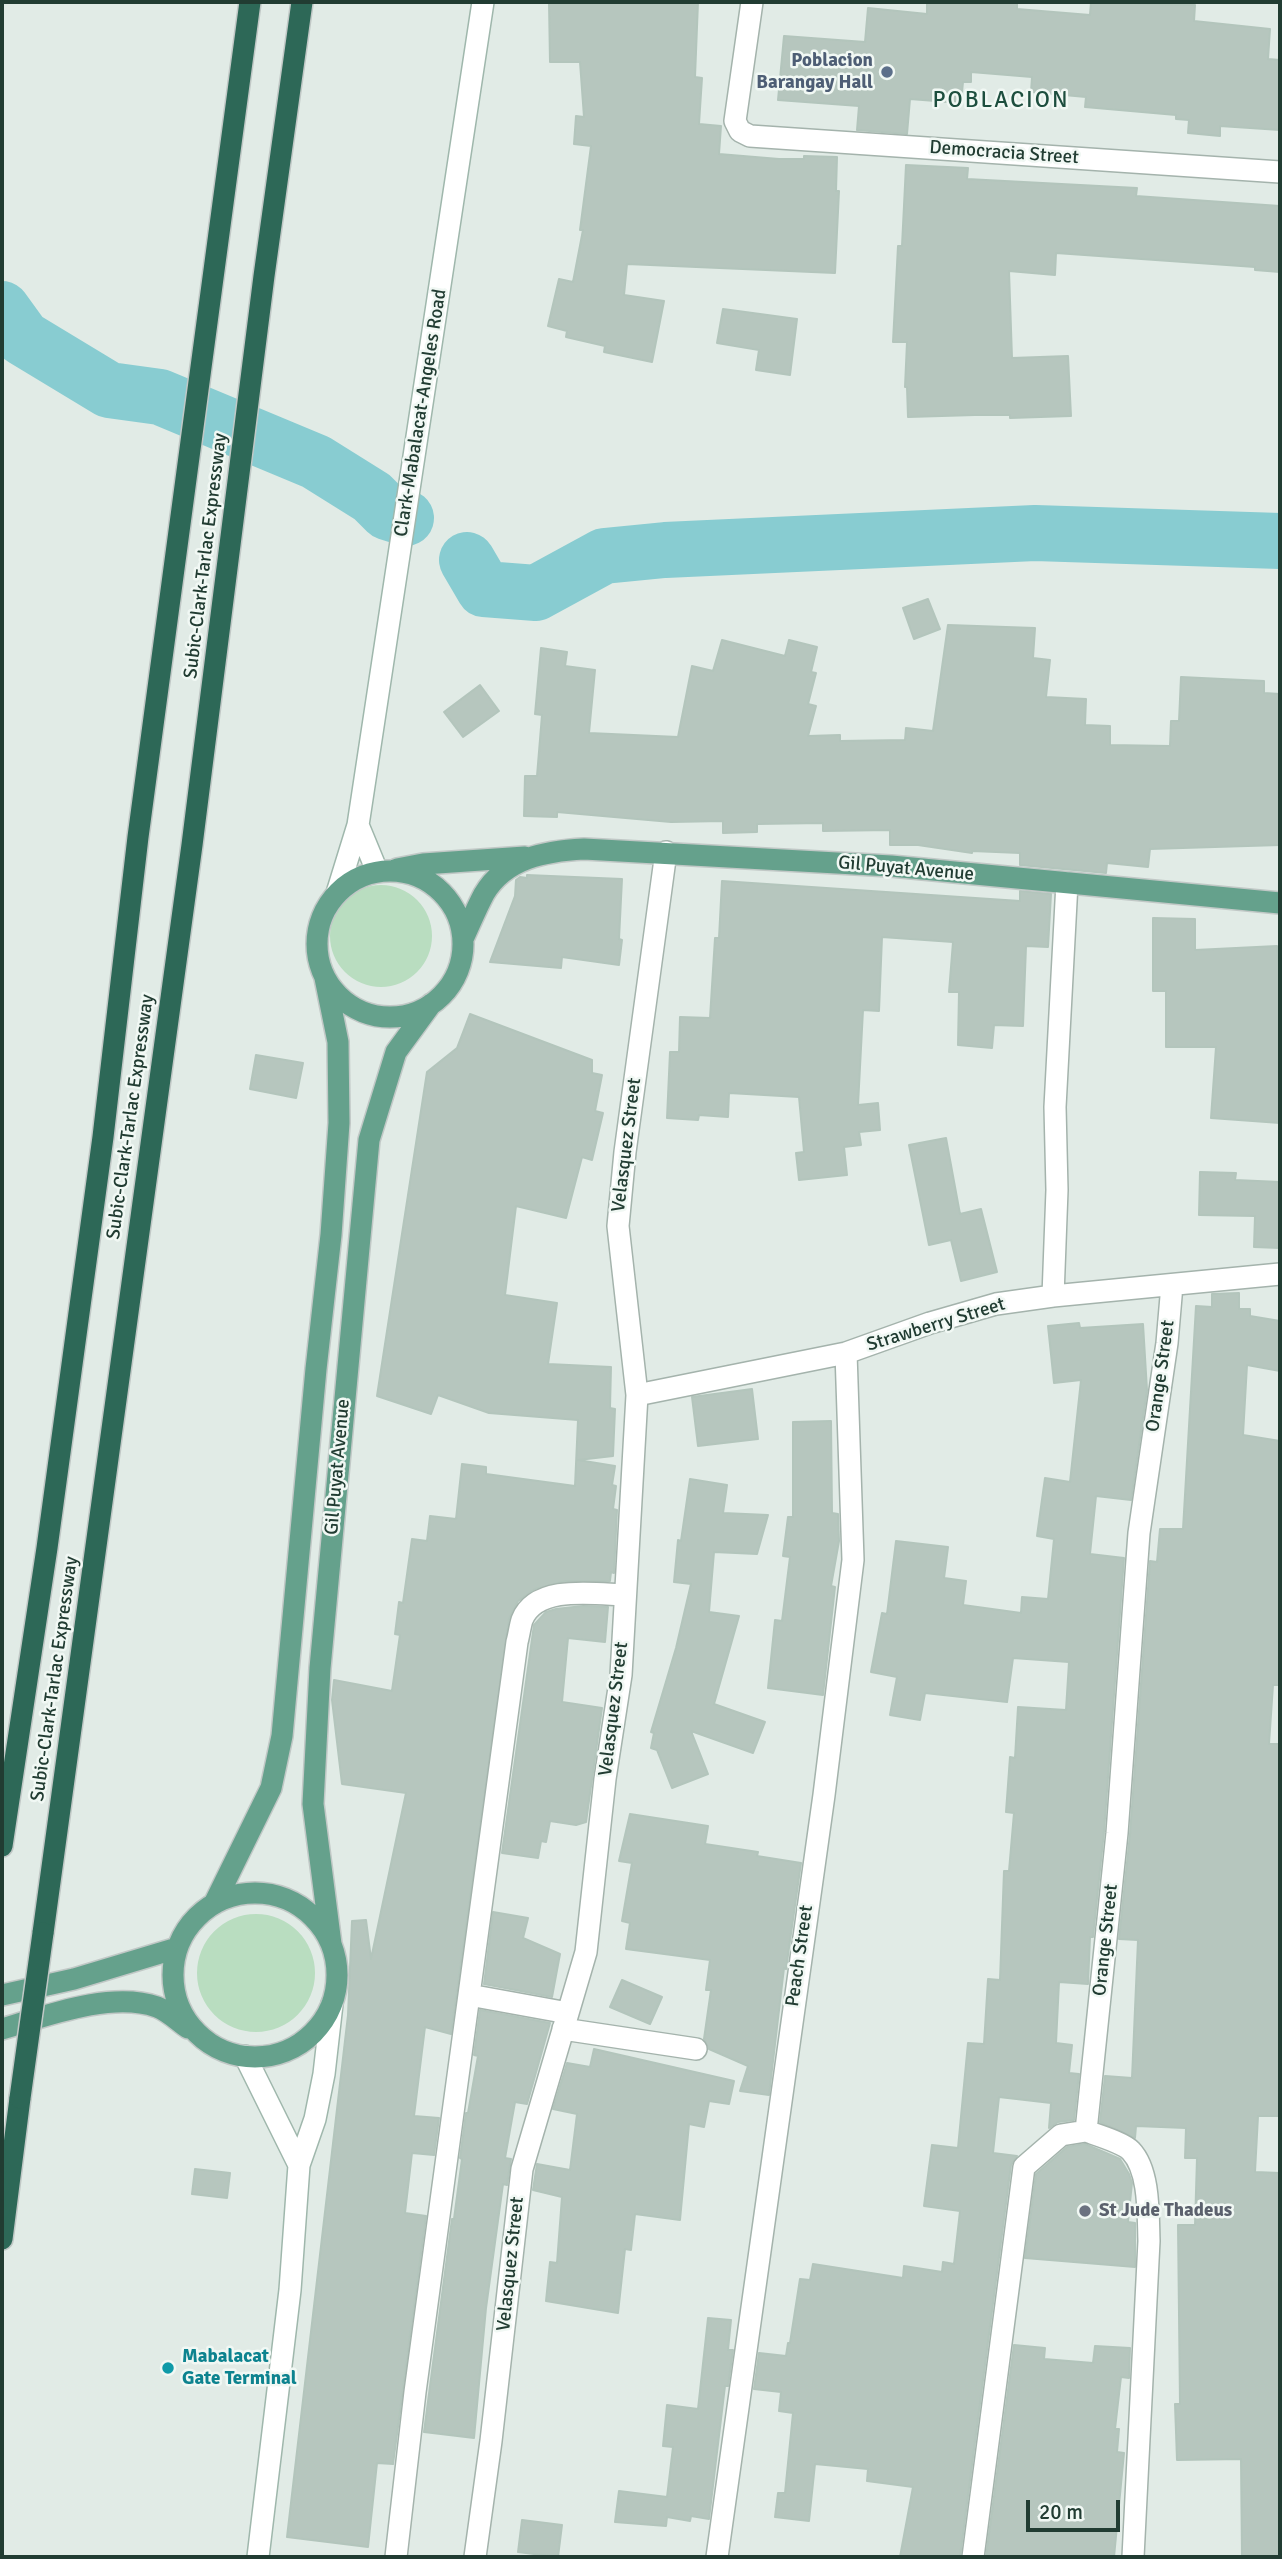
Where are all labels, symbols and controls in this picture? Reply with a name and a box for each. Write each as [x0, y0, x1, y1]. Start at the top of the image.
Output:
place label: Poblacion Barangay Hall [756, 50, 873, 94]
marker: Poblacion Barangay Hall [879, 64, 895, 80]
district label: POBLACION [934, 87, 1068, 115]
street label: Democracia Street [928, 136, 1080, 170]
street label: Clark-Mabalacat-Angeles Road [390, 288, 452, 538]
street label: Subic-Clark-Tarlac Expressway [180, 432, 232, 680]
street label: Gil Puyat Avenue [837, 852, 975, 886]
street label: Subic-Clark-Tarlac Expressway [103, 993, 159, 1241]
street label: Velasquez Street [607, 1077, 647, 1213]
street label: Strawberry Street [864, 1293, 1008, 1357]
street label: Orange Street [1142, 1319, 1180, 1433]
street label: Gil Puyat Avenue [321, 1398, 355, 1536]
street label: Subic-Clark-Tarlac Expressway [27, 1555, 83, 1803]
street label: Velasquez Street [594, 1641, 634, 1777]
street label: Orange Street [1089, 1883, 1123, 1997]
street label: Peach Street [782, 1904, 818, 2008]
street label: Velasquez Street [493, 2196, 529, 2332]
place label: St Jude Thadeus [1099, 2200, 1232, 2222]
marker: St Jude Thadeus [1077, 2203, 1093, 2219]
place label: Mabalacat Gate Terminal [182, 2346, 297, 2390]
marker: Mabalacat Gate Terminal [160, 2360, 176, 2376]
scale bar [1030, 2486, 1124, 2530]
text: 20 m [1039, 2499, 1083, 2525]

